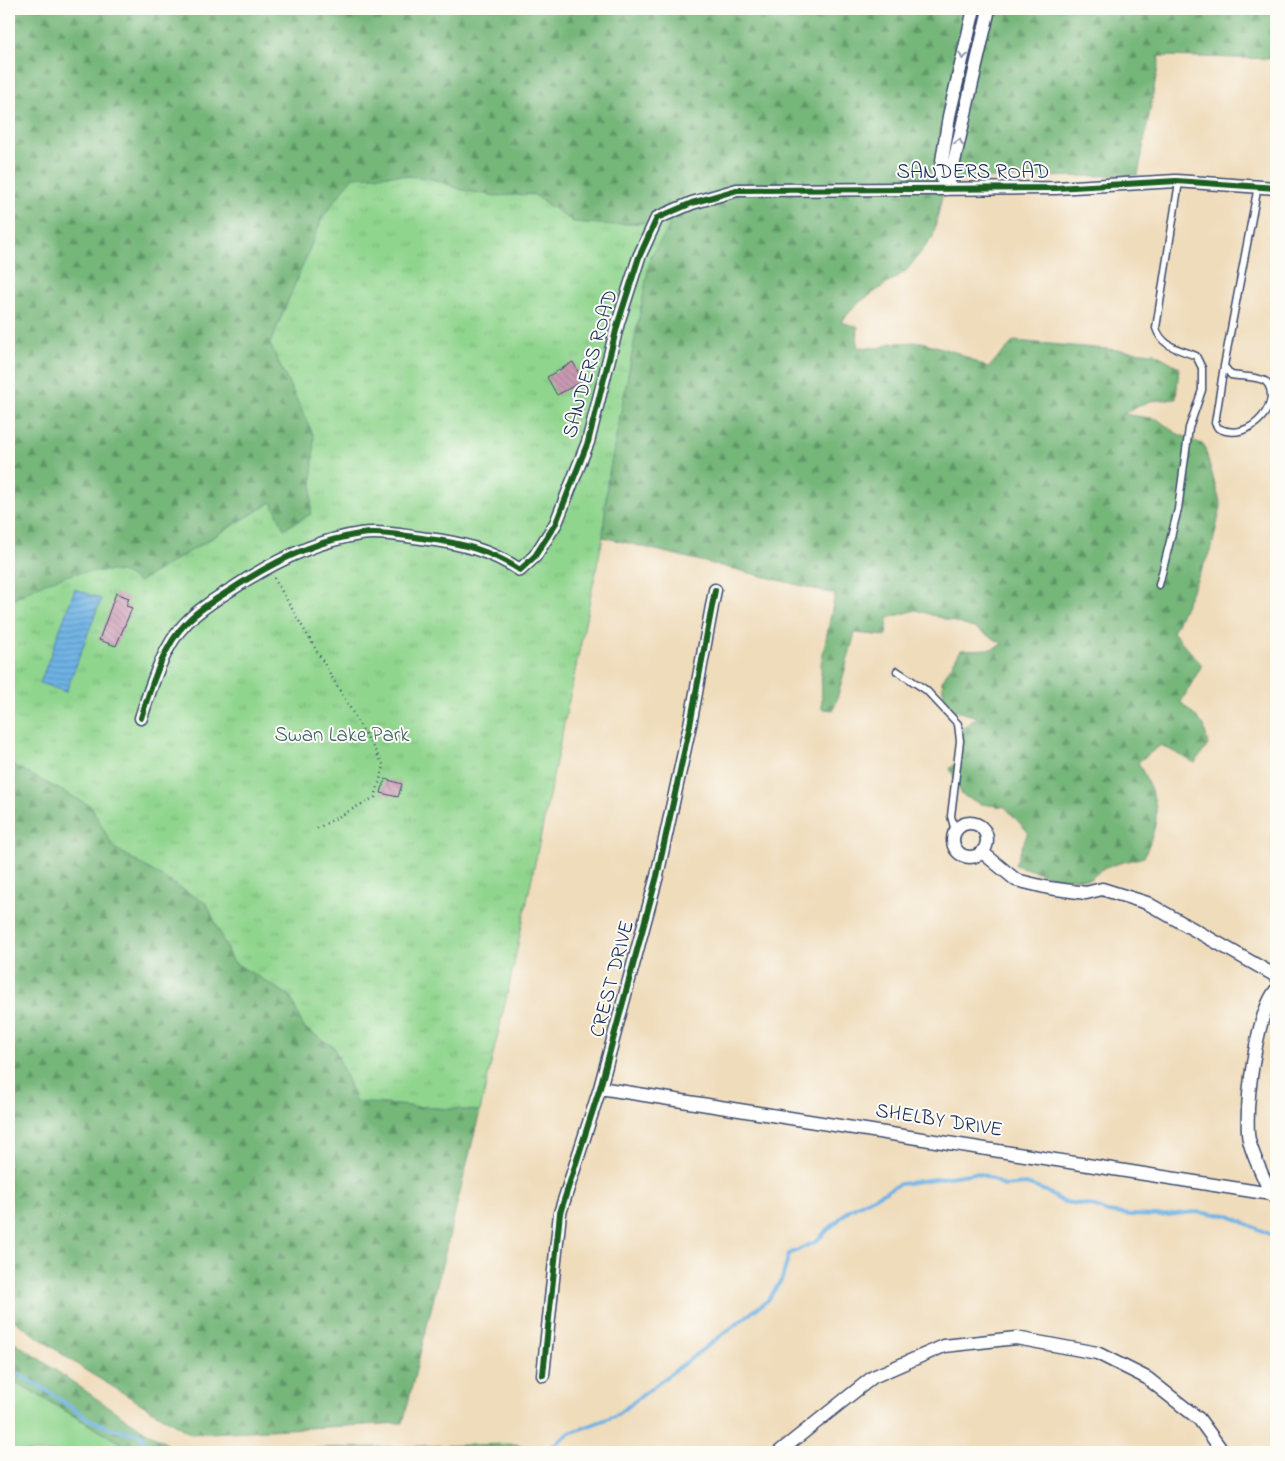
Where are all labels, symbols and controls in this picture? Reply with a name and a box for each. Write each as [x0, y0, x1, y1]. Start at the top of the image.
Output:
one-way arrow [958, 52, 969, 61]
one-way arrow [953, 138, 964, 146]
street label: SANDERS ROAD [896, 158, 1050, 188]
street label: SANDERS ROAD [555, 286, 627, 442]
park label: Swan Lake Park [274, 721, 410, 751]
street label: CREST DRIVE [583, 917, 643, 1041]
street label: SHELBY DRIVE [873, 1096, 1005, 1146]

